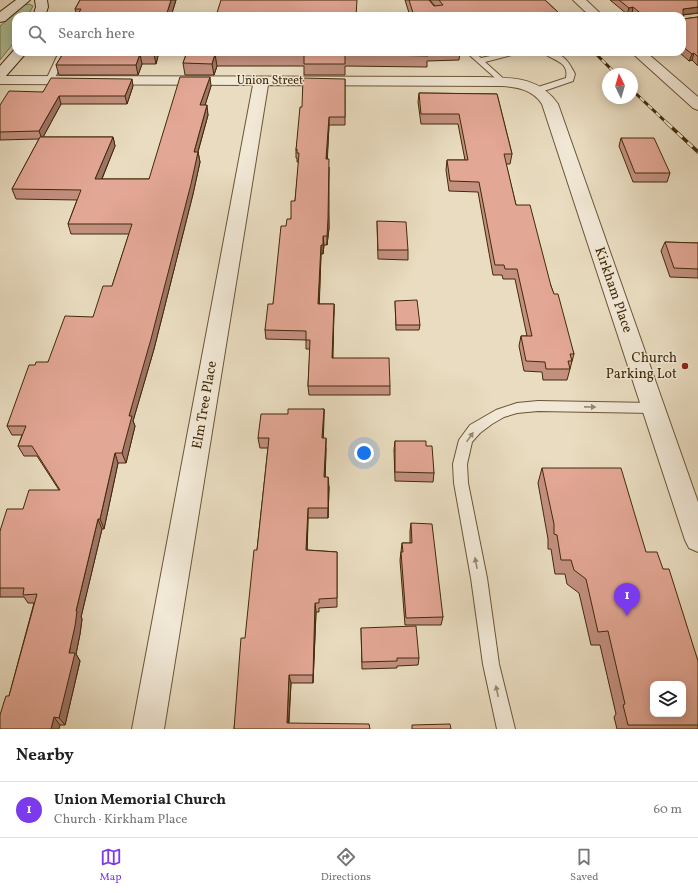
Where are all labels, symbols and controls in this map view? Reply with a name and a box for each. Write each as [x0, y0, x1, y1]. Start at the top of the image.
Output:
search box [12, 12, 686, 56]
icon: search [26, 23, 48, 45]
text: Search here [58, 24, 135, 45]
north arrow [602, 68, 638, 104]
street label: Union Street [237, 73, 303, 89]
street label: Kirkham Place [589, 244, 637, 336]
place label: Church Parking Lot [606, 349, 677, 384]
street label: Elm Tree Place [188, 359, 222, 451]
marker: Church Parking Lot [680, 361, 690, 371]
one-way arrow [584, 404, 597, 410]
one-way arrow [466, 431, 474, 442]
your location [354, 443, 374, 463]
one-way arrow [473, 557, 479, 569]
pin: 1 [614, 583, 640, 616]
map controls [650, 681, 686, 717]
button: layers [650, 681, 686, 717]
one-way arrow [493, 685, 499, 697]
text: Nearby [16, 744, 74, 767]
text: Union Memorial Church [54, 790, 226, 811]
text: 1 [26, 801, 32, 819]
text: 60 m [654, 801, 682, 819]
text: Church · Kirkham Place [54, 811, 187, 829]
tab: Map [100, 846, 122, 885]
tab: Directions [321, 846, 371, 885]
tab: Saved [570, 846, 598, 885]

